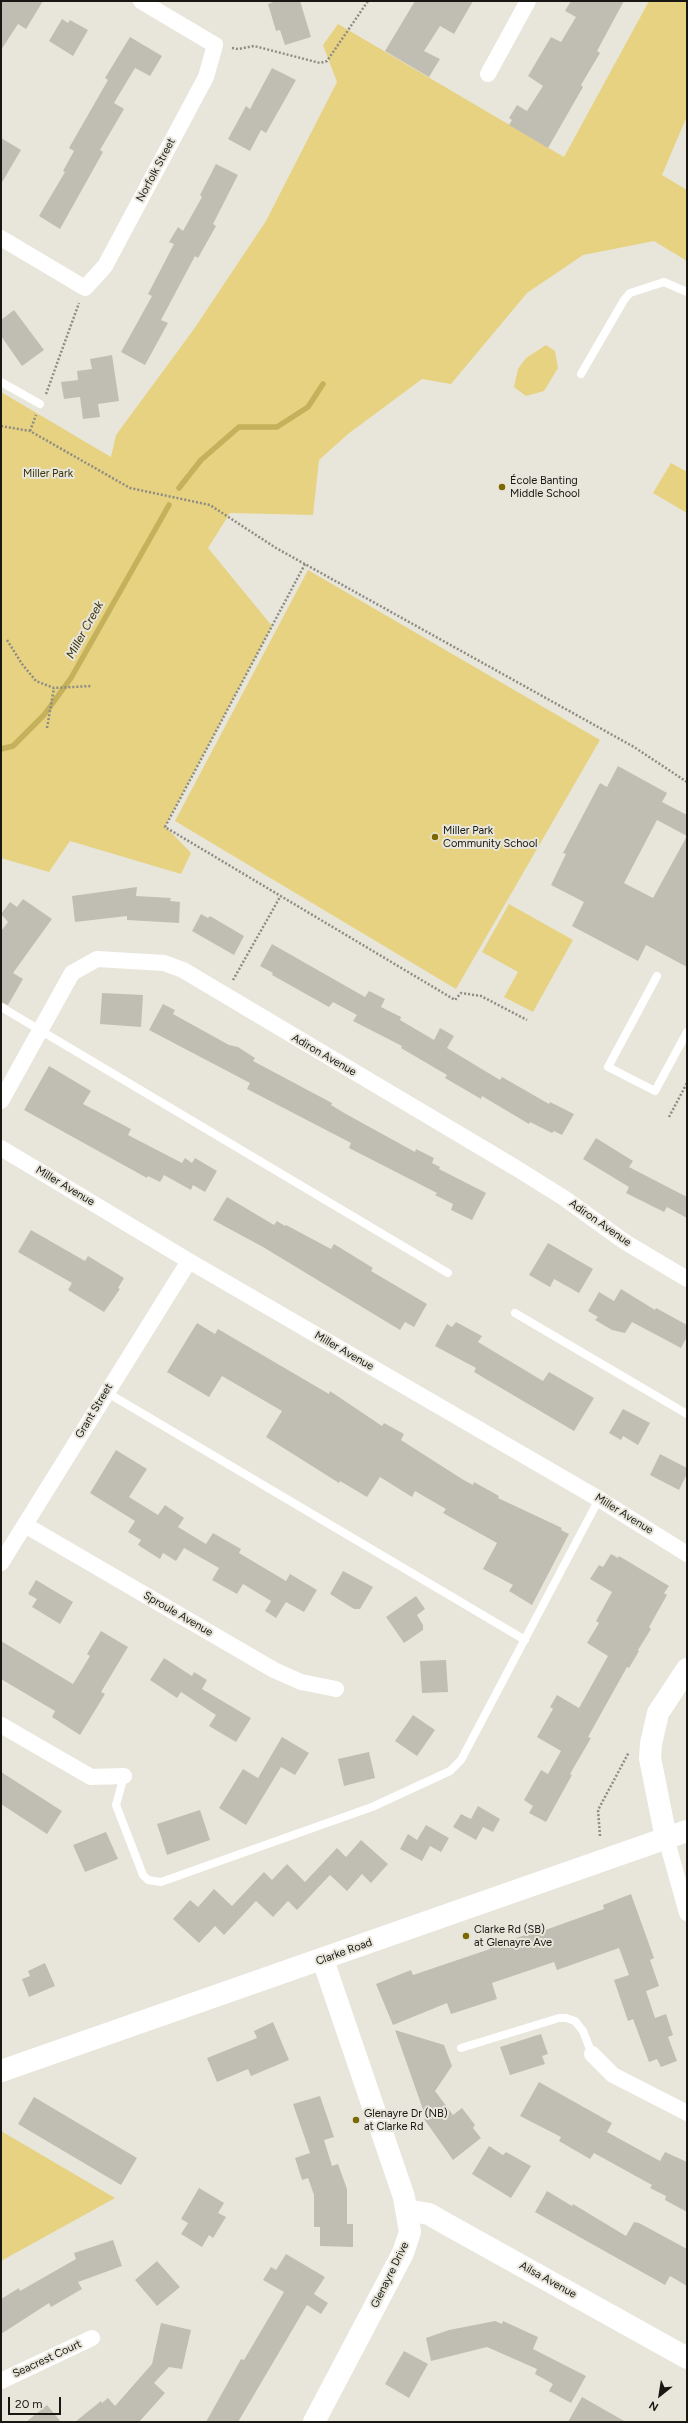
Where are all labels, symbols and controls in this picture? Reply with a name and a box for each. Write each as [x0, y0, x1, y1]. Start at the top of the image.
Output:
street label: Norfolk Street [134, 136, 178, 204]
park label: Miller Park [23, 467, 73, 481]
place label: École Banting Middle School [510, 474, 580, 500]
marker: École Banting Middle School [497, 482, 507, 492]
water label: Miller Creek [63, 599, 107, 661]
place label: Miller Park Community School [443, 824, 538, 850]
marker: Miller Park Community School [430, 832, 440, 842]
street label: Adiron Avenue [289, 1031, 359, 1079]
street label: Miller Avenue [33, 1163, 97, 1209]
street label: Adiron Avenue [567, 1197, 633, 1249]
street label: Miller Avenue [312, 1329, 376, 1373]
street label: Grant Street [73, 1381, 115, 1441]
street label: Miller Avenue [592, 1491, 656, 1537]
street label: Sproule Avenue [141, 1589, 215, 1639]
place label: Clarke Rd (SB) at Glenayre Ave [474, 1923, 552, 1949]
marker: Clarke Rd (SB) at Glenayre Ave [461, 1931, 471, 1941]
street label: Clarke Road [314, 1936, 374, 1968]
place label: Glenayre Dr (NB) at Clarke Rd [364, 2107, 448, 2133]
marker: Glenayre Dr (NB) at Clarke Rd [351, 2115, 361, 2125]
street label: Glenayre Drive [368, 2240, 412, 2310]
street label: Ailsa Avenue [517, 2259, 579, 2301]
street label: Seacrest Court [11, 2337, 83, 2381]
north arrow [640, 2375, 680, 2415]
scale bar [10, 2389, 63, 2415]
text: 20 m [15, 2397, 43, 2411]
text: N [647, 2398, 661, 2414]

